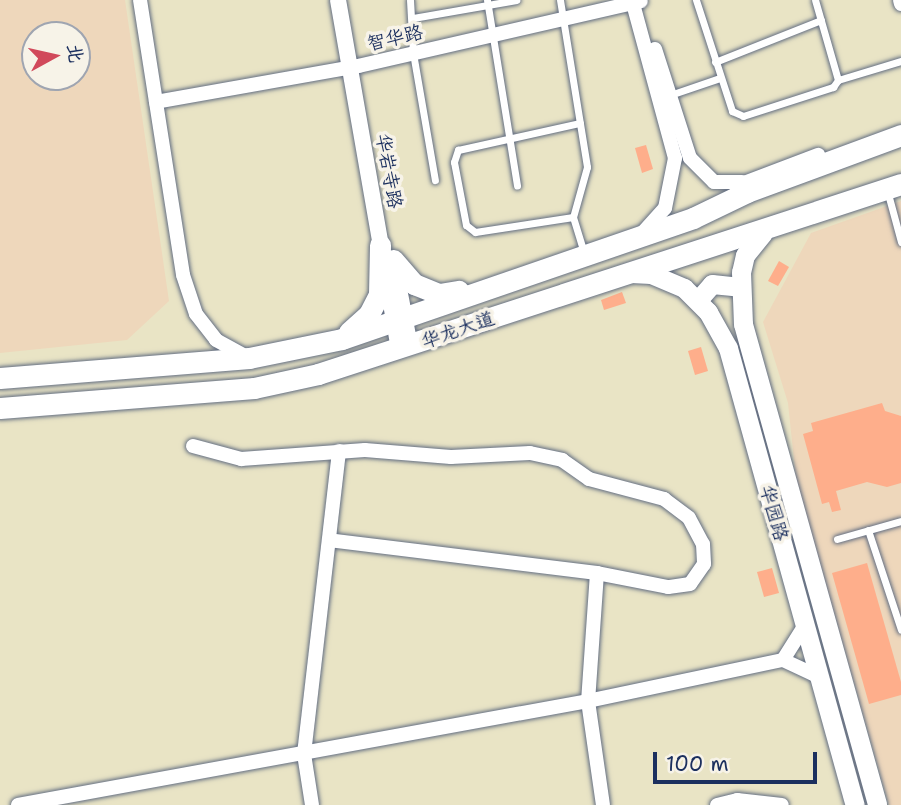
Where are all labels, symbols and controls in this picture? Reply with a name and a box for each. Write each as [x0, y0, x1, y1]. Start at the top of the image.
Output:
street label: 智华路 [365, 20, 425, 56]
north arrow [21, 21, 91, 91]
text: 北 [62, 42, 89, 64]
street label: 华岩寺路 [371, 132, 407, 210]
street label: 华龙大道 [418, 307, 498, 353]
street label: 华园路 [755, 482, 793, 544]
scale bar [656, 738, 820, 782]
text: 100 m [666, 750, 729, 778]

